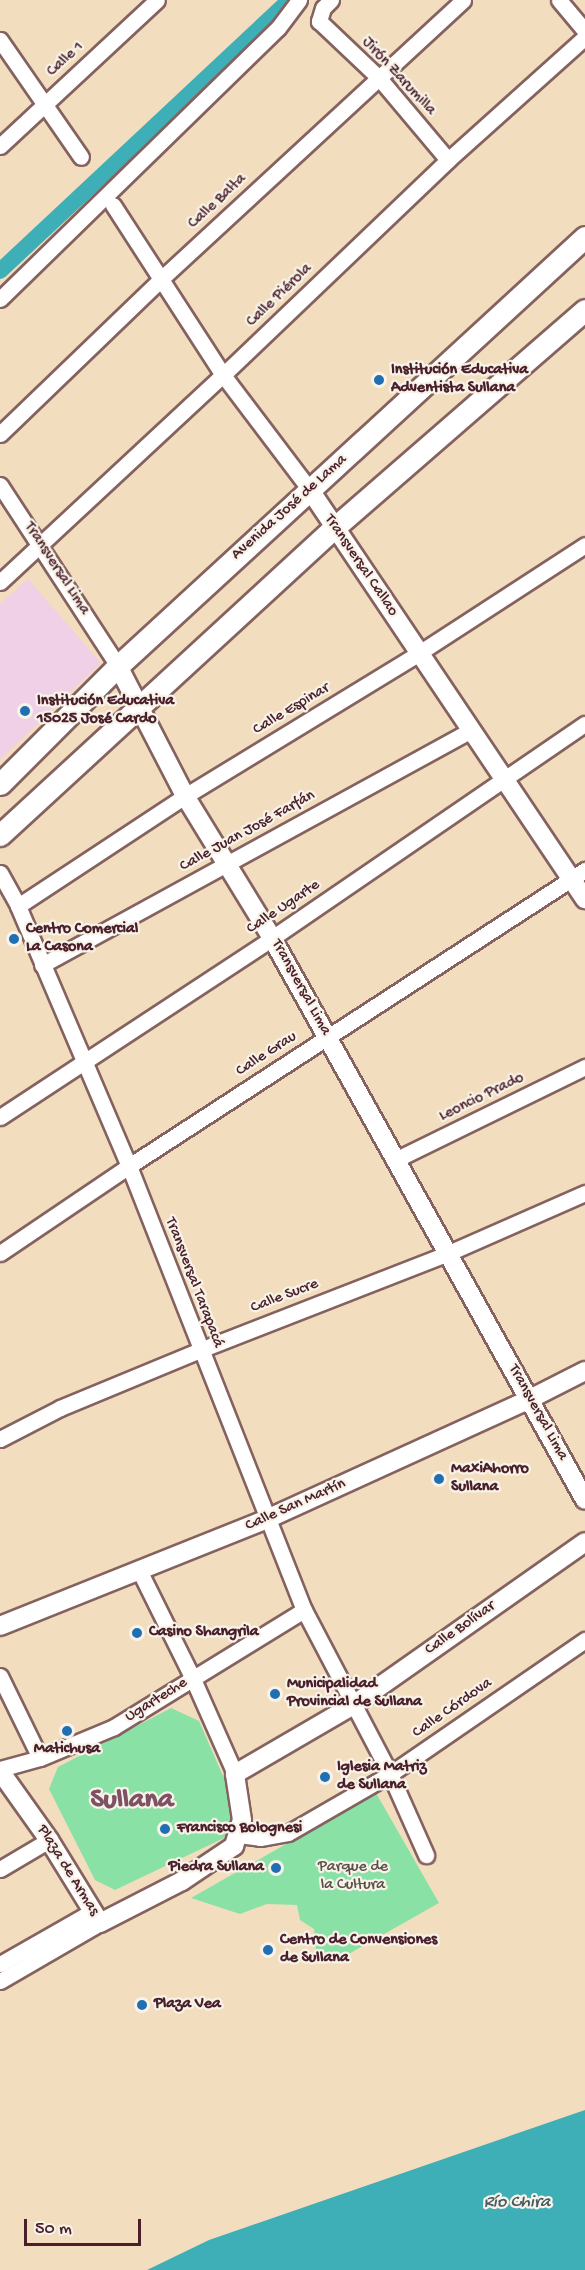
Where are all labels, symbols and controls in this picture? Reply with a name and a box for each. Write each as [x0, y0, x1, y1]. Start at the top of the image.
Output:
street label: Jirón Zarumilla [357, 34, 439, 120]
street label: Calle 1 [44, 38, 88, 82]
street label: Calle Balta [185, 170, 251, 234]
street label: Calle Piérola [243, 260, 317, 332]
place label: Institución Educativa Adventista Sullana [391, 361, 528, 399]
marker: Institución Educativa Adventista Sullana [372, 373, 386, 387]
street label: Avenida José de Lama [228, 451, 352, 565]
street label: Transversal Callao [319, 511, 401, 621]
street label: Transversal Lima [19, 519, 93, 619]
street label: Calle Espinar [250, 680, 334, 740]
place label: Institución Educativa 15025 José Cardo [37, 692, 174, 730]
marker: Institución Educativa 15025 José Cardo [18, 704, 32, 718]
street label: Calle Juan José Farfán [177, 787, 319, 877]
street label: Calle Ugarte [244, 876, 324, 940]
place label: Centro Comercial La Casona [26, 920, 138, 958]
marker: Centro Comercial La Casona [7, 932, 21, 946]
street label: Transversal Lima [266, 937, 334, 1039]
street label: Calle Grau [233, 1028, 301, 1082]
street label: Leoncio Prado [436, 1069, 528, 1127]
street label: Transversal Tarapacá [159, 1215, 227, 1351]
street label: Calle Sucre [248, 1275, 322, 1319]
street label: Transversal Lima [503, 1362, 571, 1464]
place label: MaxiAhorro Sullana [451, 1460, 529, 1498]
marker: MaxiAhorro Sullana [432, 1472, 446, 1486]
street label: Calle San Martín [243, 1475, 349, 1537]
street label: Calle Bolívar [422, 1598, 500, 1660]
place label: Casino Shangrila [149, 1623, 259, 1643]
marker: Casino Shangrila [130, 1626, 144, 1640]
street label: Ugarteche [122, 1674, 192, 1728]
street label: Calle Córdova [409, 1674, 497, 1744]
place label: Municipalidad Provincial de Sullana [287, 1675, 422, 1713]
marker: Municipalidad Provincial de Sullana [268, 1687, 282, 1701]
marker: Matichusa [60, 1724, 74, 1738]
place label: Matichusa [34, 1740, 100, 1760]
place label: Iglesia Matriz de Sullana [337, 1758, 426, 1796]
marker: Iglesia Matriz de Sullana [318, 1770, 332, 1784]
district label: Sullana [91, 1784, 173, 1818]
place label: Francisco Bolognesi [177, 1819, 302, 1839]
street label: Plaza de Armas [31, 1822, 103, 1920]
marker: Francisco Bolognesi [158, 1822, 172, 1836]
place label: Piedra Sullana [168, 1858, 264, 1878]
park label: Parque de la Cultura [318, 1858, 388, 1896]
marker: Piedra Sullana [269, 1861, 283, 1875]
place label: Centro de Convensiones de Sullana [280, 1931, 437, 1969]
marker: Centro de Convensiones de Sullana [261, 1943, 275, 1957]
place label: Plaza Vea [154, 1995, 221, 2015]
marker: Plaza Vea [135, 1998, 149, 2012]
water label: Río Chira [484, 2192, 550, 2214]
scale bar [27, 2207, 144, 2245]
text: 50 m [35, 2219, 72, 2240]

